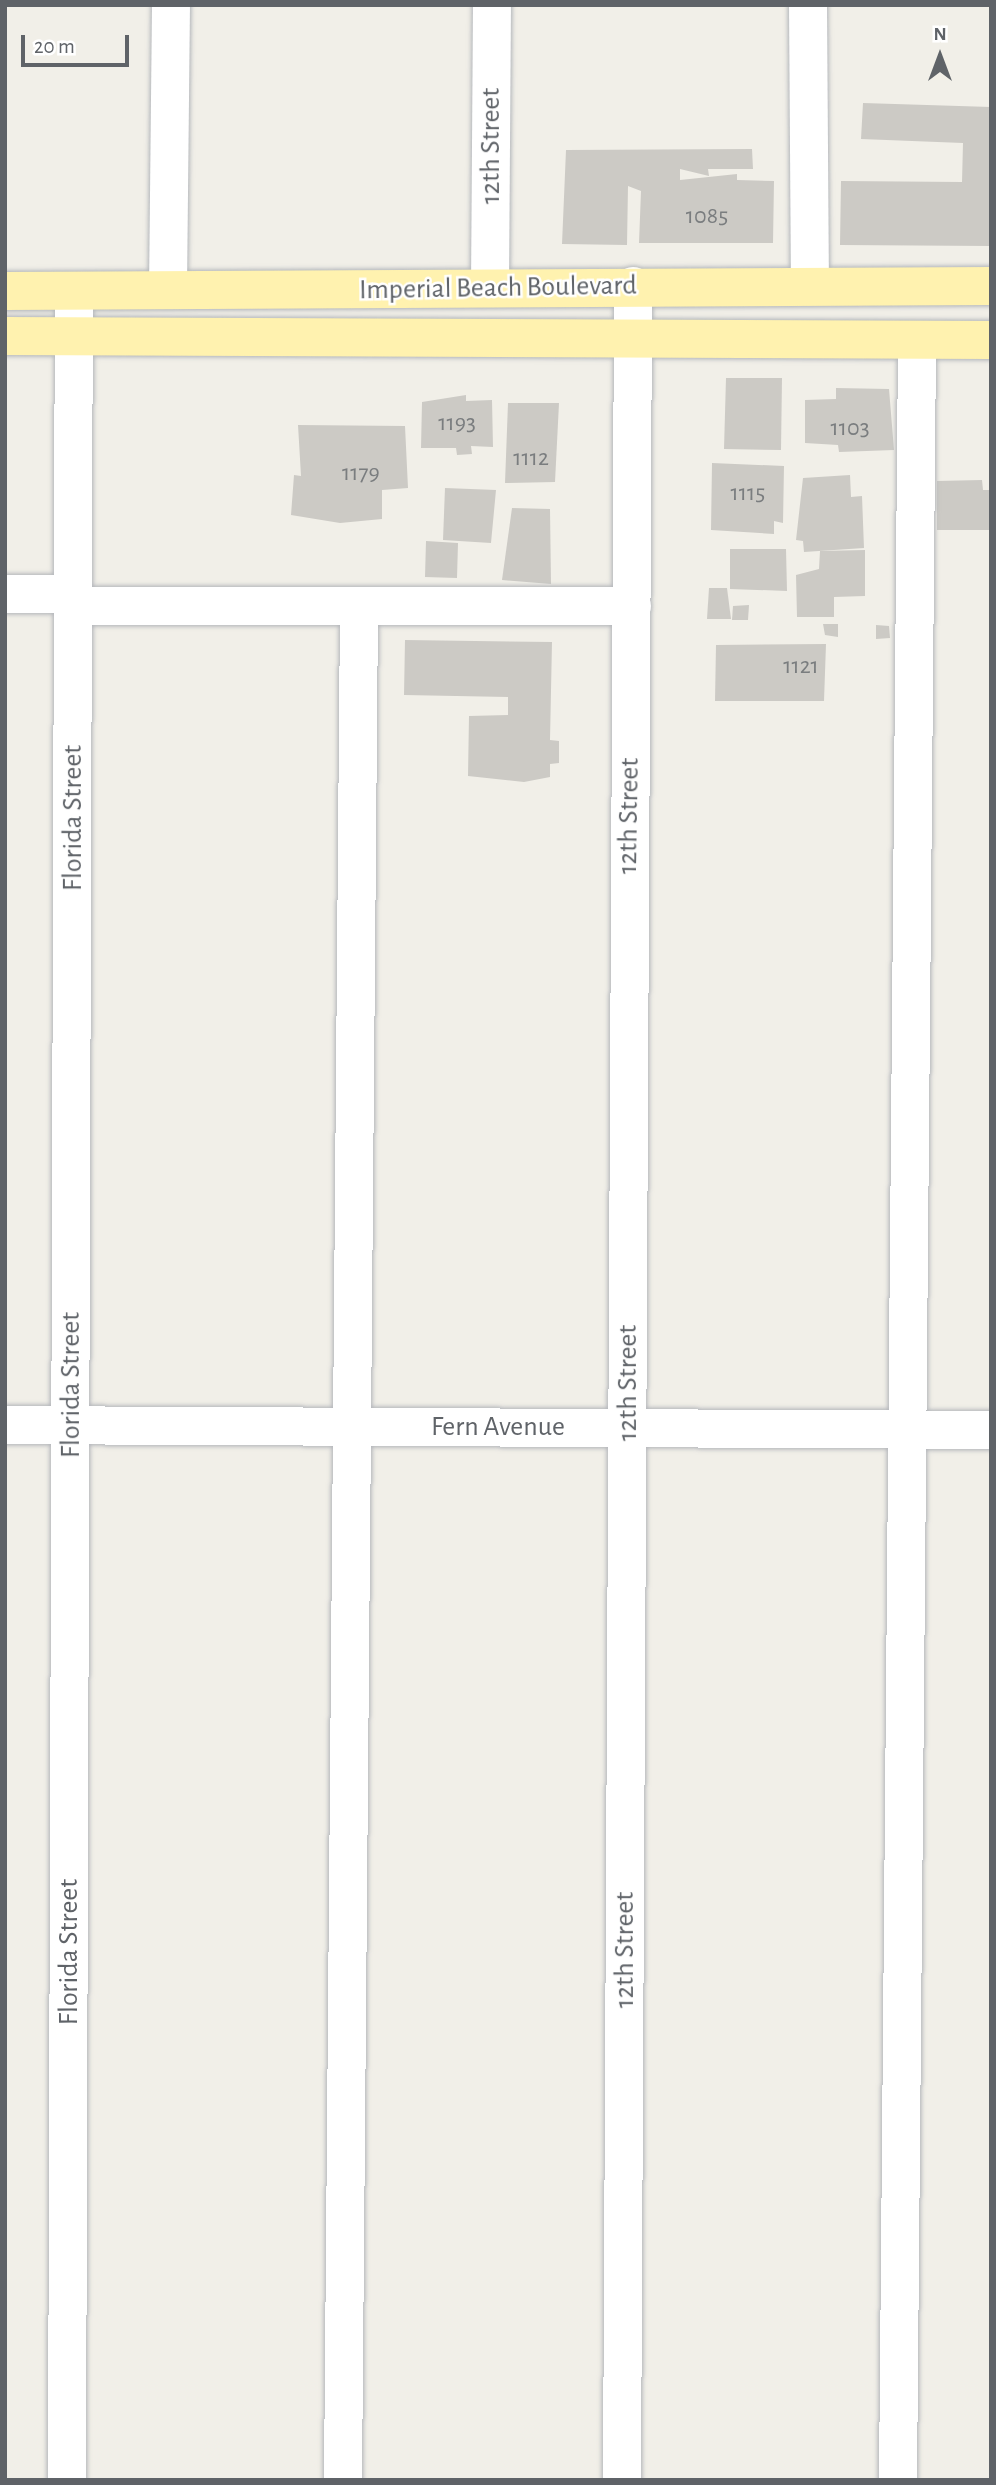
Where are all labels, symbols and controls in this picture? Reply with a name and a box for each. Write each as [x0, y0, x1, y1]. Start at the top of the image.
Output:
scale bar [24, 21, 133, 65]
north arrow [905, 21, 975, 91]
text: N [933, 25, 947, 44]
text: 20 m [34, 36, 75, 57]
street label: 12th Street [474, 88, 508, 204]
house number: 1085 [686, 203, 728, 231]
street label: Imperial Beach Boulevard [359, 269, 637, 307]
house number: 1193 [438, 410, 476, 438]
house number: 1103 [830, 415, 870, 443]
house number: 1112 [513, 445, 549, 473]
house number: 1179 [342, 460, 380, 488]
house number: 1115 [731, 480, 765, 508]
house number: 1121 [783, 653, 819, 681]
street label: Florida Street [56, 745, 90, 891]
street label: 12th Street [611, 758, 647, 874]
street label: Florida Street [54, 1312, 88, 1458]
street label: 12th Street [611, 1325, 645, 1441]
street label: Fern Avenue [431, 1410, 565, 1444]
street label: Florida Street [52, 1879, 86, 2025]
street label: 12th Street [608, 1892, 642, 2008]

